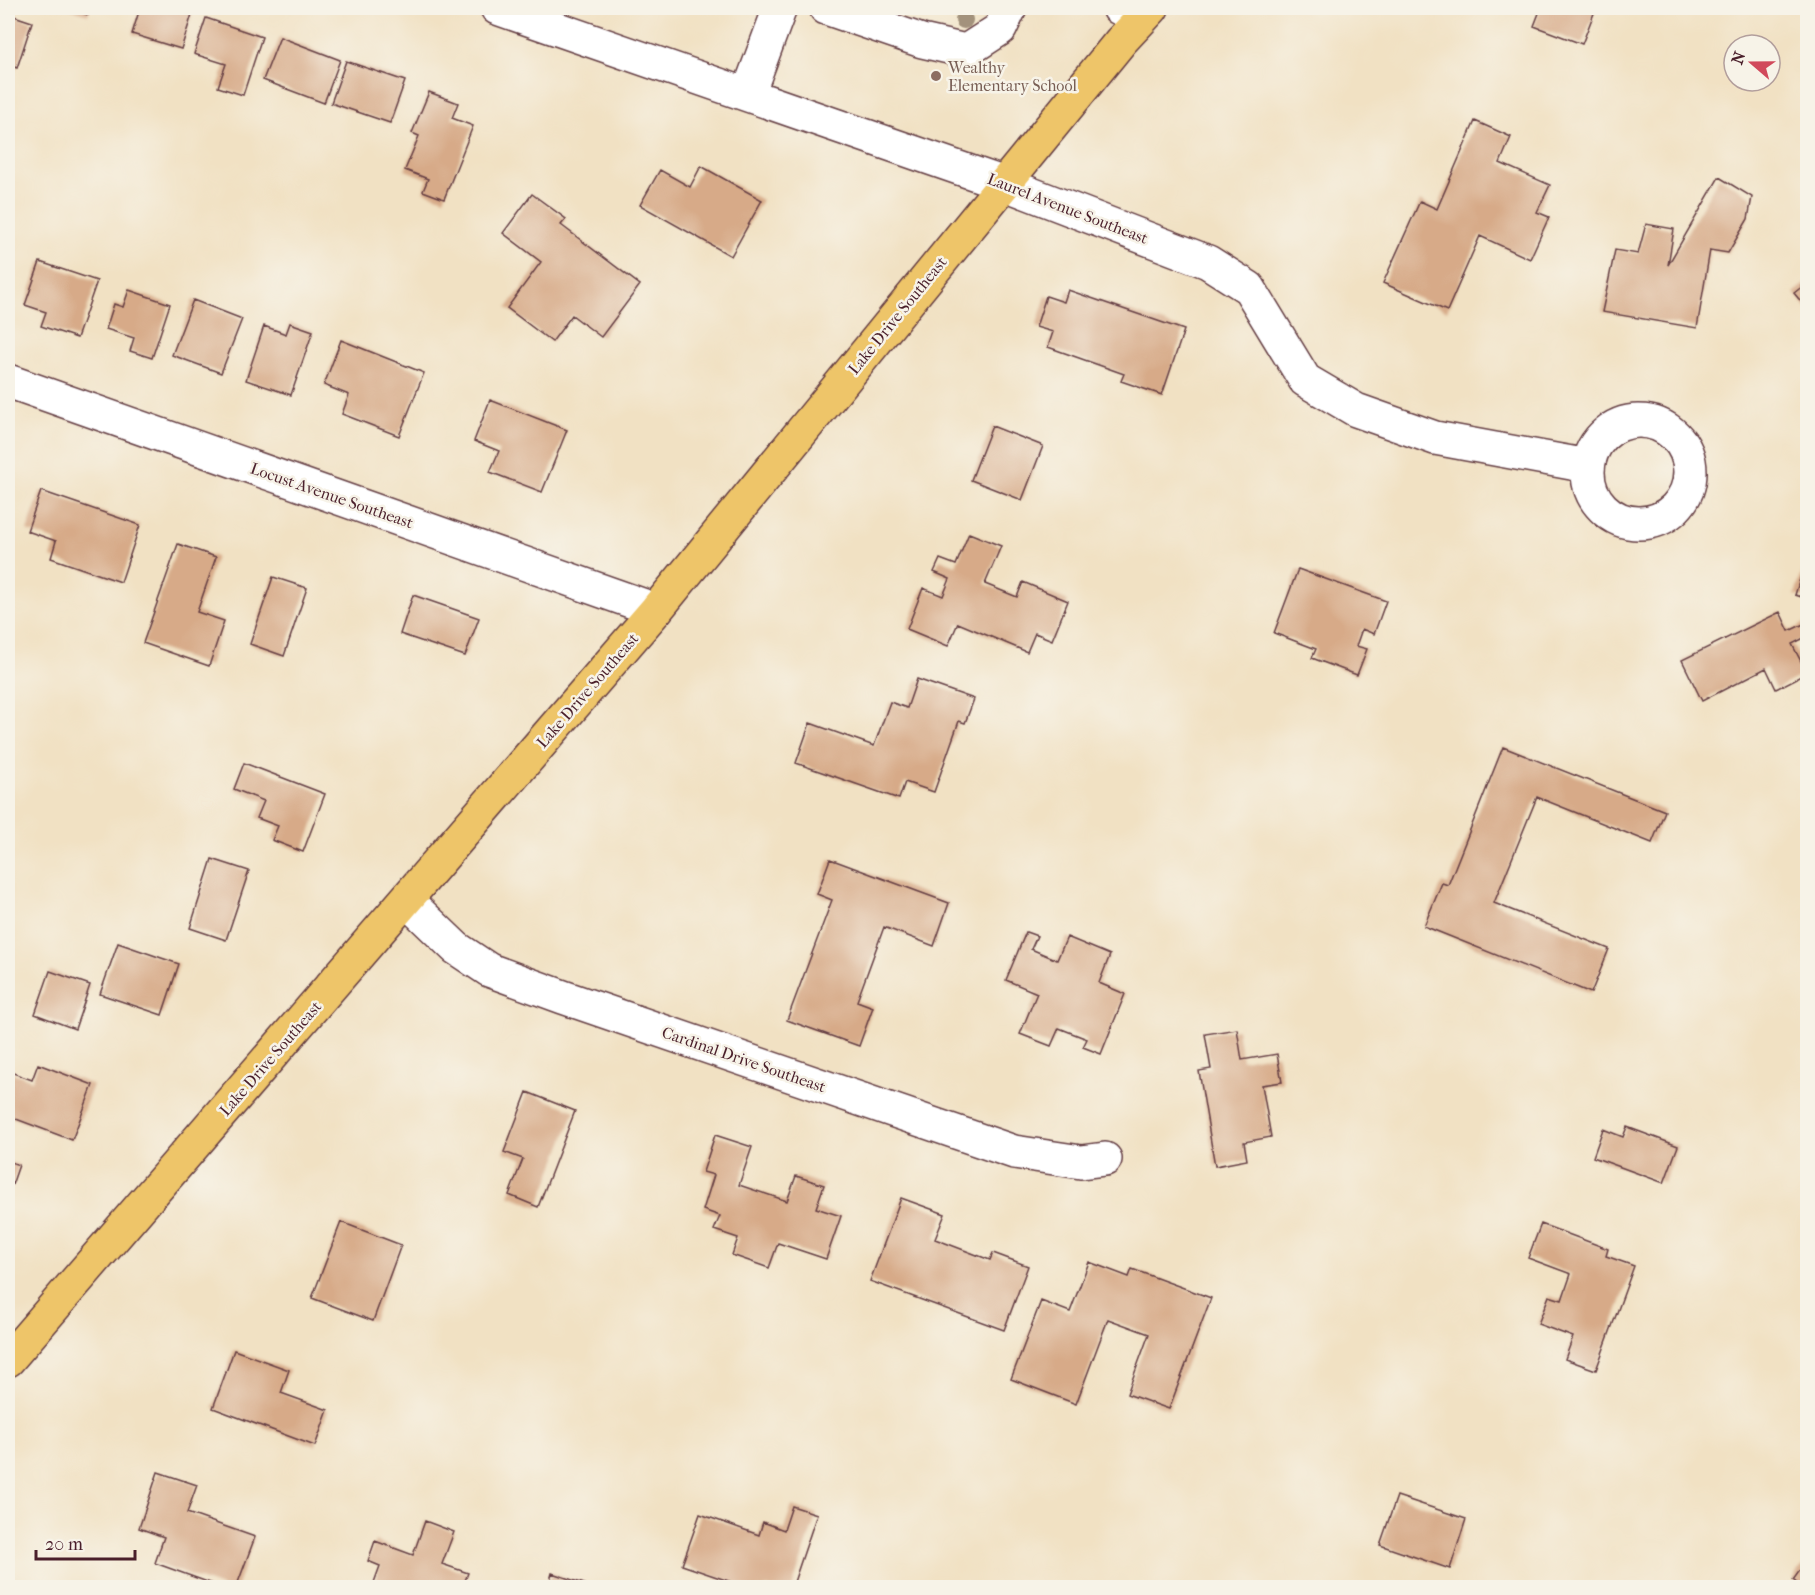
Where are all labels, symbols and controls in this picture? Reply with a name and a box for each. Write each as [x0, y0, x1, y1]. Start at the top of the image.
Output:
north arrow [1722, 33, 1782, 93]
text: N [1727, 48, 1750, 67]
place label: Wealthy Elementary School [947, 58, 1077, 95]
marker: Wealthy Elementary School [929, 69, 943, 83]
street label: Laurel Avenue Southeast [985, 169, 1151, 248]
street label: Lake Drive Southeast [844, 252, 951, 378]
street label: Locust Avenue Southeast [248, 459, 416, 532]
street label: Lake Drive Southeast [532, 629, 643, 752]
street label: Lake Drive Southeast [215, 997, 326, 1120]
street label: Cardinal Drive Southeast [659, 1022, 829, 1097]
scale bar [36, 1523, 135, 1561]
text: 20 m [45, 1534, 83, 1555]

